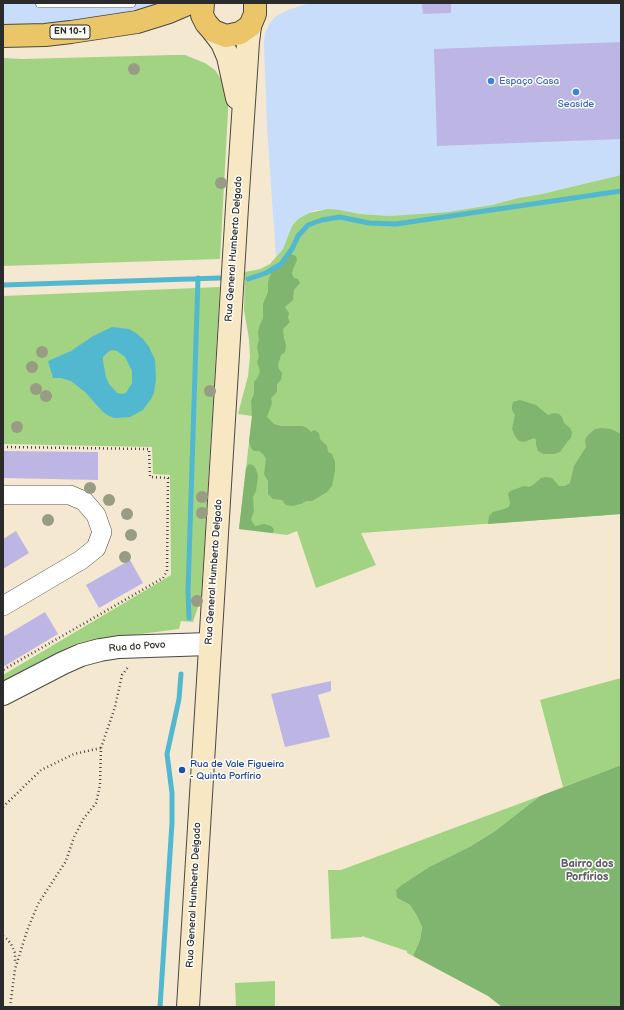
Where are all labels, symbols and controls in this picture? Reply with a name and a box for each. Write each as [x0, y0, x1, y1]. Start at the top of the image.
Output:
road number: EN 10-1 [50, 25, 90, 39]
place label: Espaço Casa [499, 75, 559, 87]
marker: Espaço Casa [486, 76, 496, 86]
marker: Seaside [571, 87, 581, 97]
place label: Seaside [558, 98, 594, 110]
street label: Rua General Humberto Delgado [223, 176, 245, 322]
street label: Rua General Humberto Delgado [203, 499, 225, 645]
street label: Rua do Povo [108, 639, 166, 655]
place label: Rua de Vale Figueira - Quinta Porfírio [190, 758, 284, 782]
marker: Rua de Vale Figueira - Quinta Porfírio [177, 765, 187, 775]
street label: Rua General Humberto Delgado [184, 822, 204, 968]
district label: Bairro dos Porfírios [561, 857, 613, 883]

